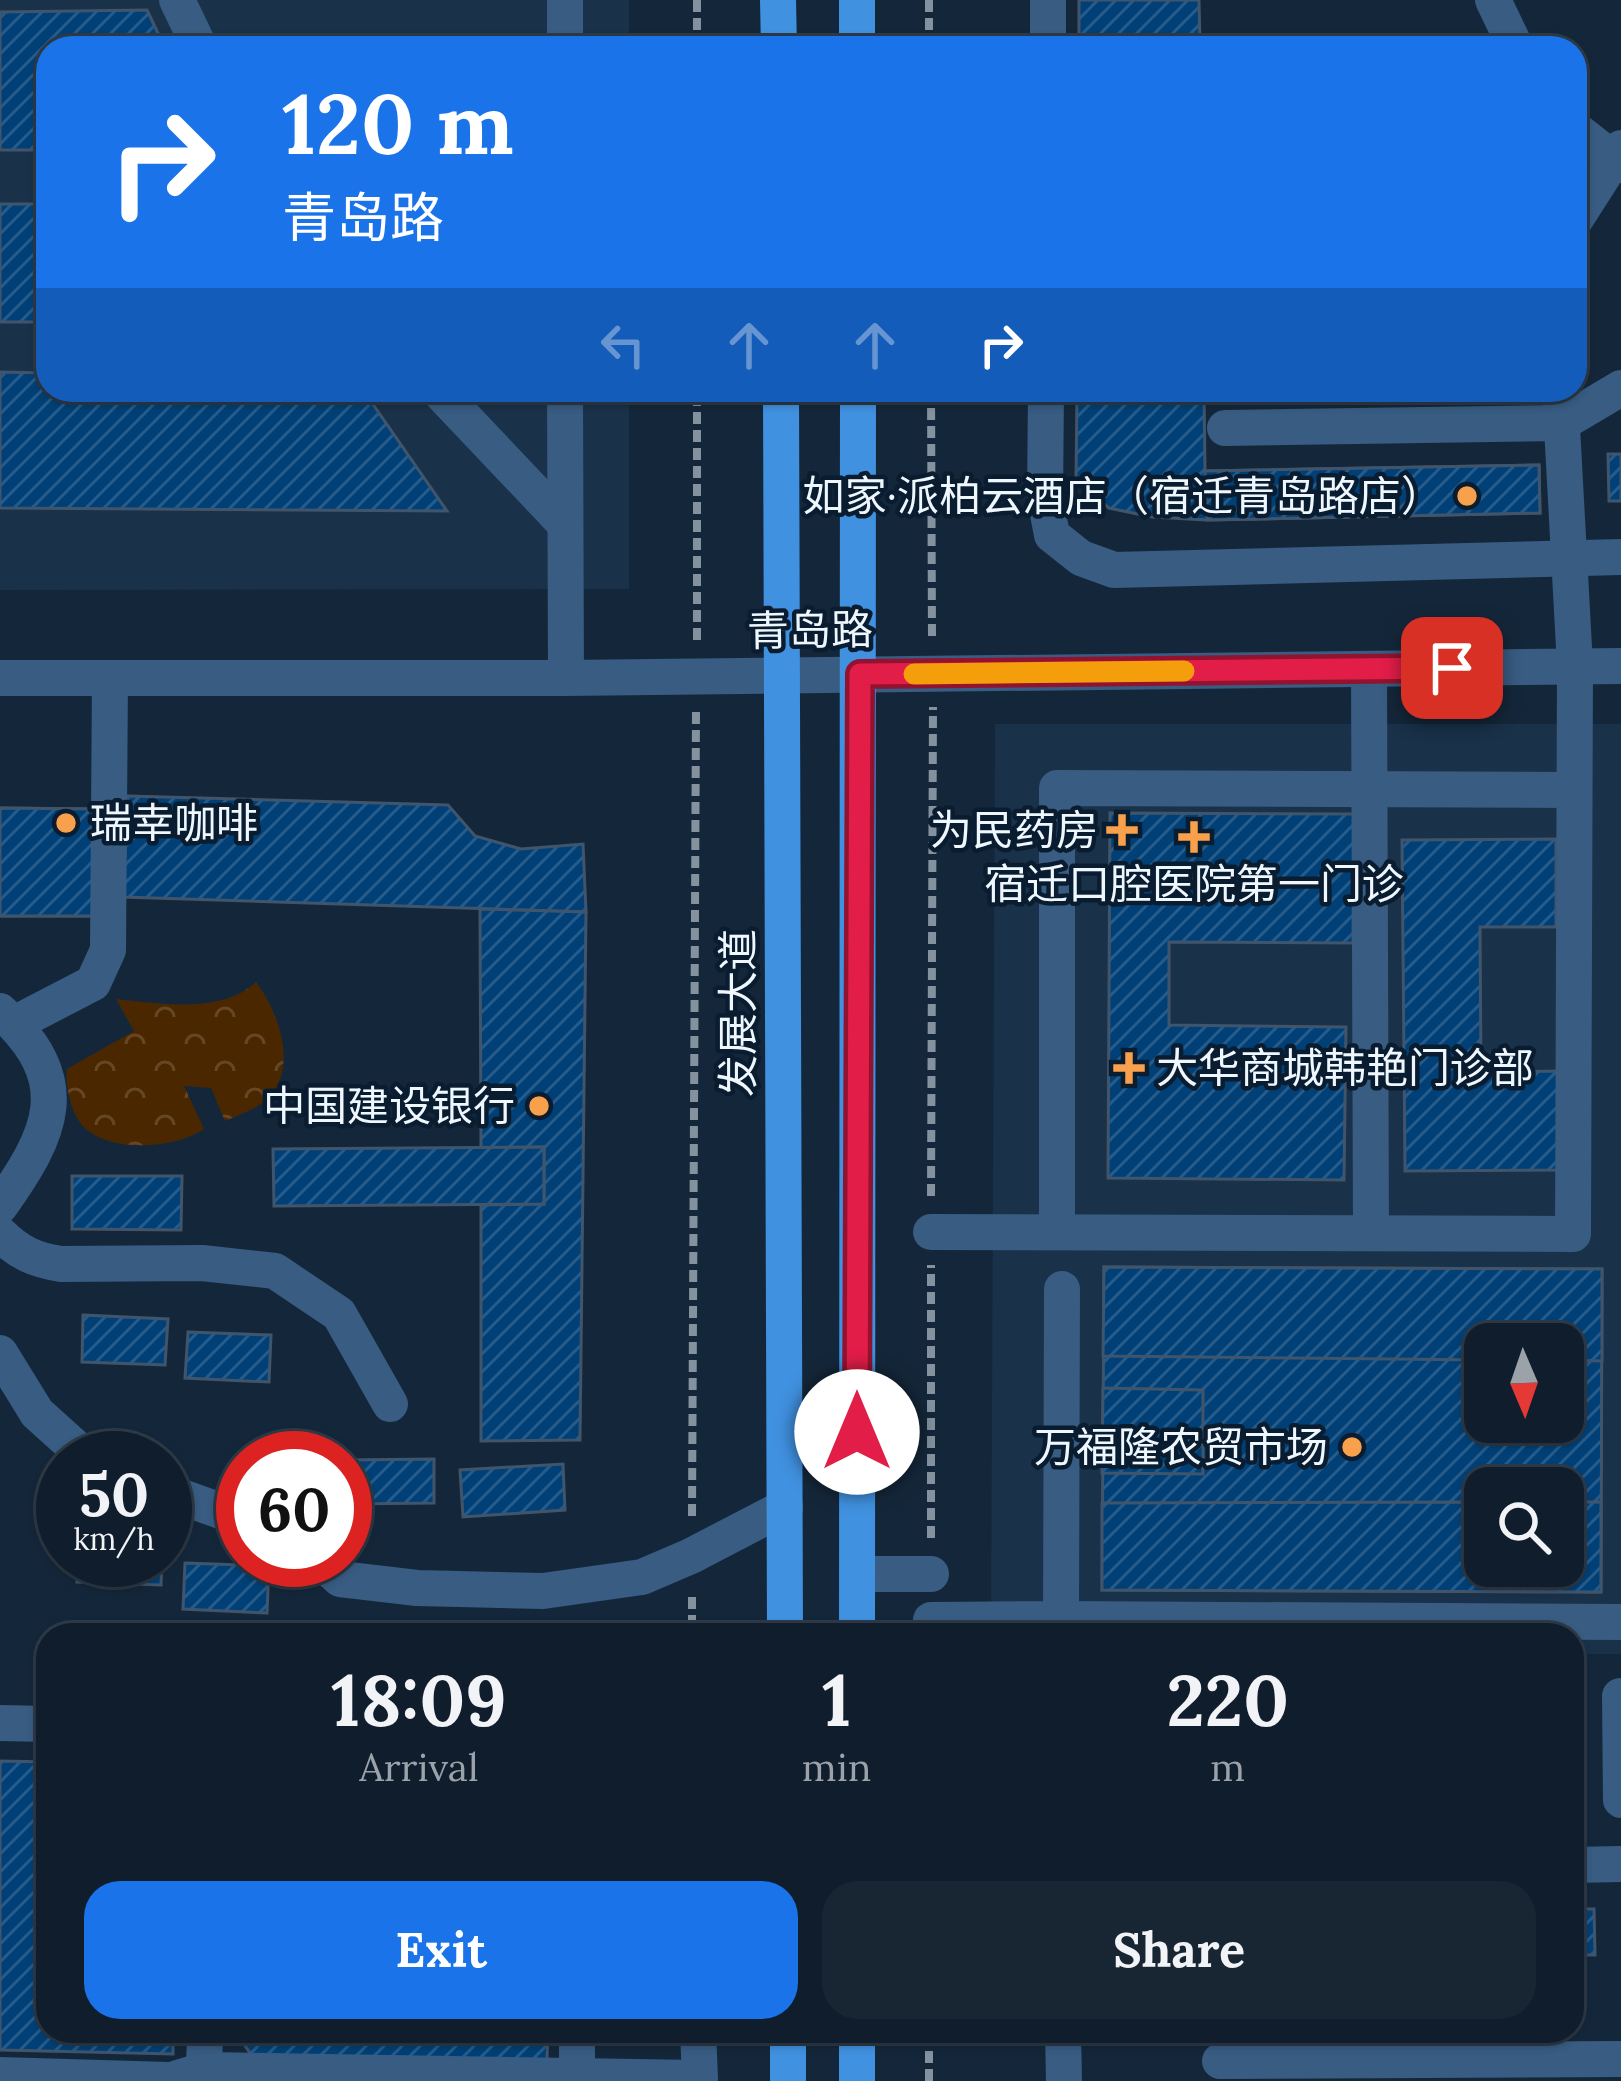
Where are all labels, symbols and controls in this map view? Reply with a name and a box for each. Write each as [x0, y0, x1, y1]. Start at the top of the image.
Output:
text: 120 m [282, 69, 514, 177]
icon: right [84, 84, 240, 240]
text: 青岛路 [282, 183, 444, 252]
icon: left [590, 312, 656, 378]
icon: ahead [716, 312, 782, 378]
icon: ahead [842, 312, 908, 378]
icon: right [968, 312, 1034, 378]
place label: 如家·派柏云酒店（宿迁青岛路店） [802, 469, 1443, 523]
marker: 如家·派柏云酒店（宿迁青岛路店） [1454, 483, 1480, 509]
street label: 青岛路 [747, 602, 873, 658]
pin [1401, 617, 1503, 719]
icon: arrive [1419, 635, 1485, 701]
place label: 瑞幸咖啡 [90, 796, 258, 850]
place label: 为民药房 [930, 803, 1098, 857]
marker: 瑞幸咖啡 [53, 810, 79, 836]
marker: 为民药房 [1109, 817, 1135, 843]
marker: 宿迁口腔医院第一门诊 [1178, 821, 1210, 853]
place label: 宿迁口腔医院第一门诊 [984, 857, 1404, 911]
street label: 发展大道 [711, 929, 765, 1097]
place label: 大华商城韩艳门诊部 [1156, 1041, 1534, 1095]
marker: 大华商城韩艳门诊部 [1113, 1052, 1145, 1084]
place label: 中国建设银行 [263, 1079, 515, 1133]
marker: 中国建设银行 [526, 1093, 552, 1119]
north arrow [1464, 1323, 1584, 1443]
map controls [1464, 1323, 1584, 1587]
position arrow [794, 1369, 920, 1495]
place label: 万福隆农贸市场 [1034, 1420, 1328, 1474]
speed limit sign: 60 [216, 1431, 372, 1587]
marker: 万福隆农贸市场 [1339, 1434, 1365, 1460]
text: 50 [79, 1456, 149, 1532]
button: search [1464, 1467, 1584, 1587]
text: km/h [73, 1520, 155, 1558]
text: 18:09 [331, 1654, 507, 1746]
text: 1 [822, 1654, 851, 1746]
text: 220 [1166, 1654, 1289, 1746]
text: Arrival [359, 1742, 479, 1792]
text: min [802, 1742, 871, 1792]
text: m [1210, 1742, 1245, 1792]
button: Exit [84, 1881, 798, 2019]
button: Share [822, 1881, 1536, 2019]

